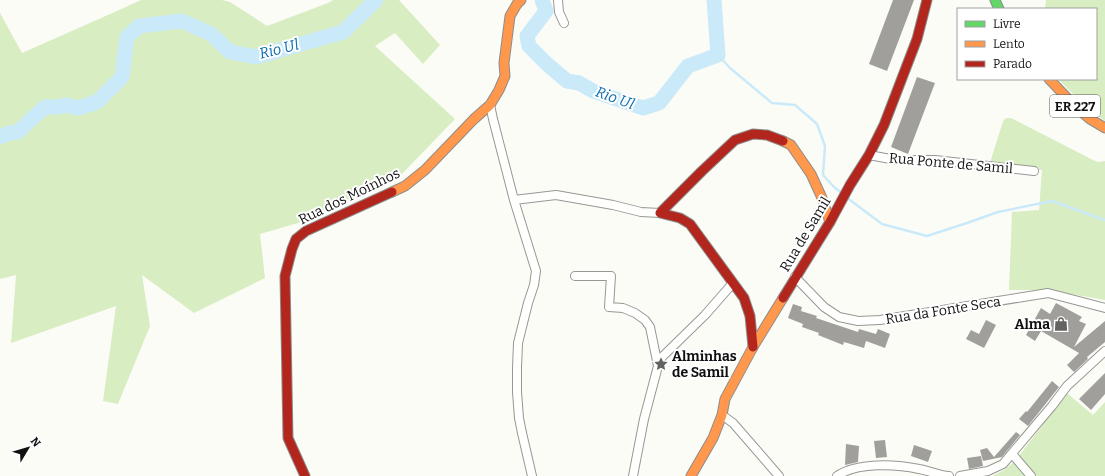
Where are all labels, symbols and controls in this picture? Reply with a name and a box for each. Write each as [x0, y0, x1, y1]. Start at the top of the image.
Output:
legend [957, 8, 1097, 80]
text: Livre [993, 17, 1021, 31]
water label: Rio Ul [257, 35, 301, 63]
text: Lento [993, 37, 1025, 51]
text: Parado [993, 57, 1032, 71]
water label: Rio Ul [593, 83, 637, 113]
road number: ER 227 [1050, 95, 1100, 117]
street label: Rua Ponte de Samil [888, 150, 1014, 177]
street label: Rua dos Moínhos [296, 165, 403, 228]
street label: Rua de Samil [776, 194, 834, 275]
street label: Rua da Fonte Seca [884, 293, 1002, 328]
place label: Alma [1014, 316, 1050, 333]
shop icon: Alma [1053, 316, 1069, 332]
place label: Alminhas de Samil [672, 348, 737, 381]
place icon: Alminhas de Samil [653, 356, 669, 372]
north arrow [8, 428, 48, 468]
text: N [28, 435, 44, 450]

